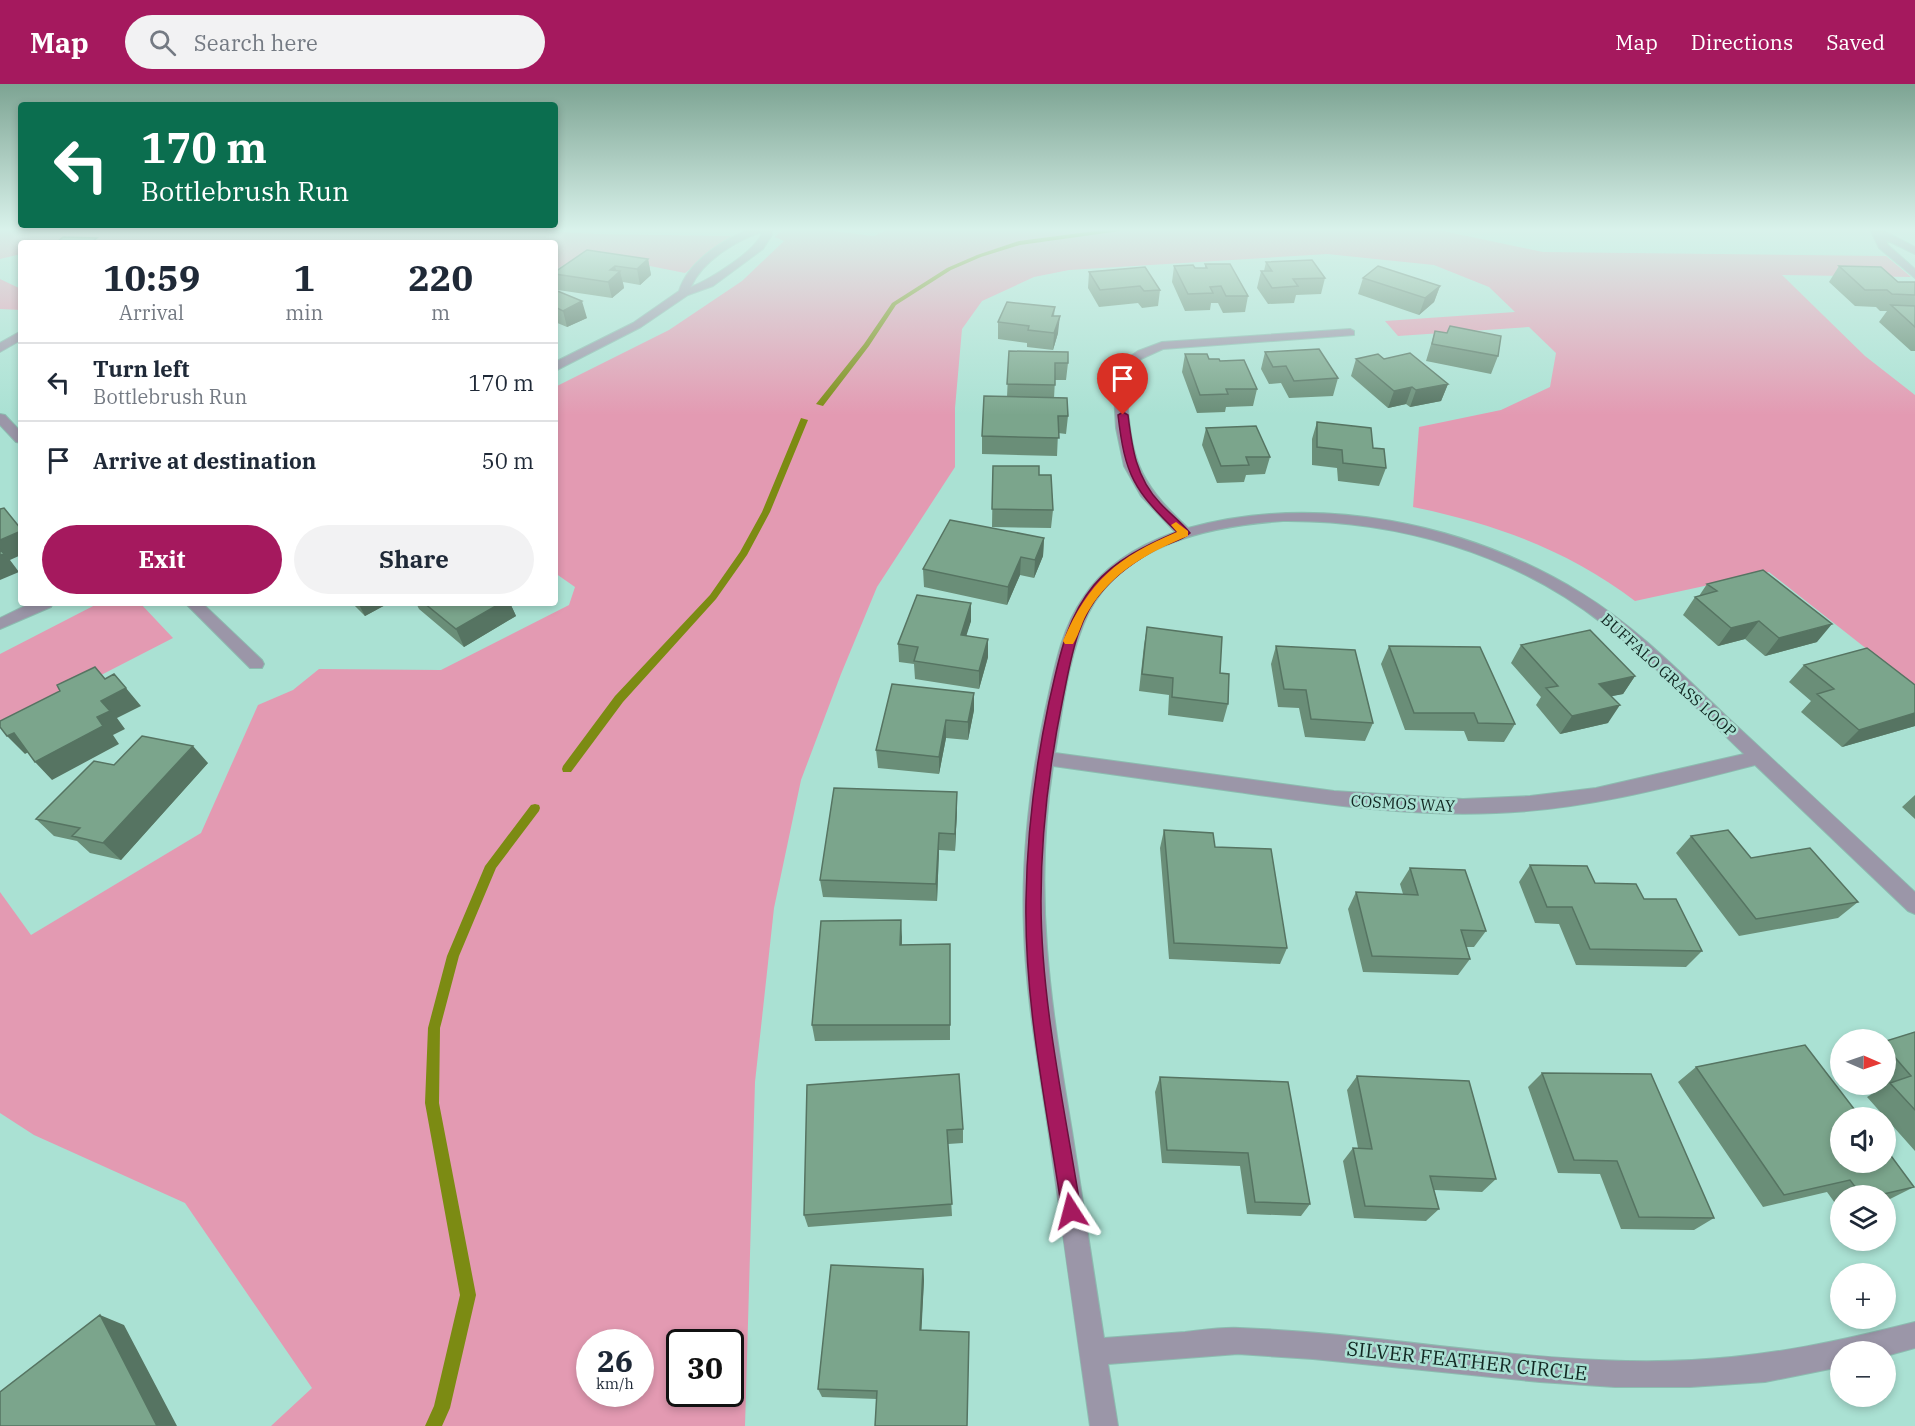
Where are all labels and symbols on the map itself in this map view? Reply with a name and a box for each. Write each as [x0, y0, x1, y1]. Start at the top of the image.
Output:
pin [1097, 353, 1148, 415]
street label: BUFFALO GRASS LOOP [1597, 609, 1741, 741]
street label: COSMOS WAY [1350, 790, 1456, 816]
north arrow [1830, 1029, 1896, 1095]
position arrow [1039, 1179, 1103, 1243]
speed limit sign: 30 [666, 1329, 744, 1407]
street label: SILVER FEATHER CIRCLE [1345, 1334, 1589, 1387]

